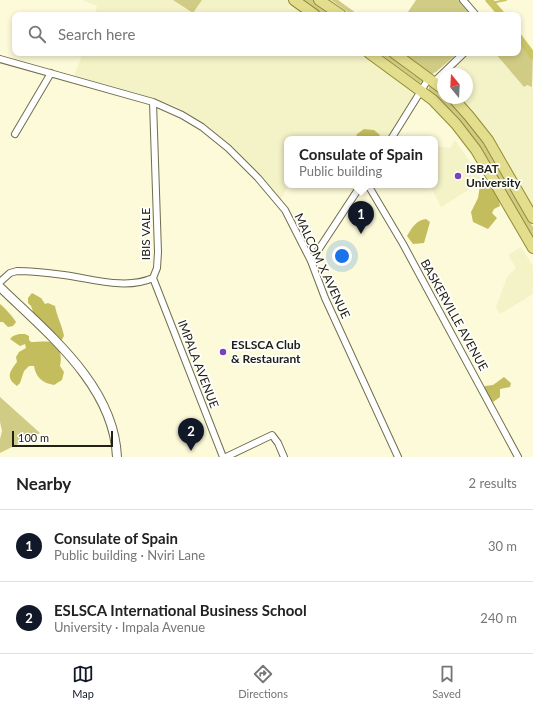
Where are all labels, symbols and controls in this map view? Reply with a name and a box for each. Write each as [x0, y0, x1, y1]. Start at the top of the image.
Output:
search box [12, 12, 521, 56]
icon: search [26, 23, 48, 45]
text: Search here [58, 25, 135, 43]
north arrow [437, 68, 473, 104]
popup [284, 136, 438, 188]
text: Consulate of Spain [299, 145, 423, 163]
place label: ISBAT University [466, 161, 521, 190]
text: Public building [299, 163, 382, 179]
marker: ISBAT University [453, 171, 463, 181]
pin: 1 [348, 201, 374, 234]
street label: IBIS VALE [138, 208, 153, 260]
street label: MALCOM X AVENUE [291, 211, 353, 321]
your location [332, 246, 352, 266]
street label: BASKERVILLE AVENUE [418, 256, 491, 373]
street label: IMPALA AVENUE [175, 318, 222, 410]
place label: ESLSCA Club & Restaurant [231, 337, 301, 366]
marker: ESLSCA Club & Restaurant [218, 347, 228, 357]
pin: 2 [178, 418, 204, 451]
scale bar [12, 429, 113, 448]
text: 100 m [18, 431, 49, 444]
text: Nearby [16, 473, 71, 494]
text: 2 results [469, 475, 517, 491]
text: Consulate of Spain [54, 529, 178, 547]
text: 1 [25, 538, 33, 554]
text: 30 m [488, 538, 517, 554]
text: Public building · Nviri Lane [54, 547, 205, 563]
text: ESLSCA International Business School [54, 601, 307, 619]
text: 2 [25, 610, 33, 626]
text: 240 m [480, 610, 517, 626]
text: University · Impala Avenue [54, 619, 205, 635]
tab: Map [72, 663, 94, 700]
tab: Directions [238, 663, 288, 700]
tab: Saved [432, 663, 461, 700]

